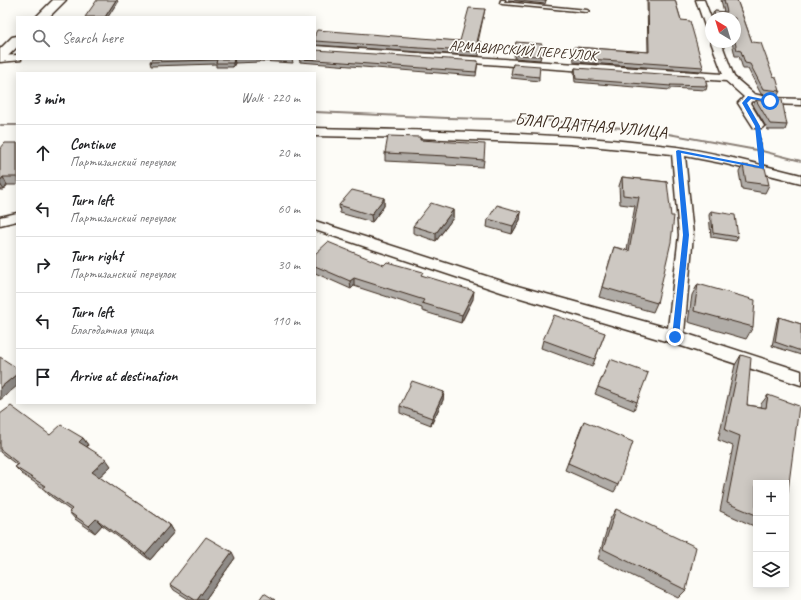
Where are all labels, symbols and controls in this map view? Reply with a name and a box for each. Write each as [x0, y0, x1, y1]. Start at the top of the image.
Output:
north arrow [705, 12, 741, 48]
search box [16, 16, 316, 60]
icon: search [30, 27, 52, 49]
text: Search here [62, 29, 123, 48]
street label: АРМАВИРСКИЙ ПЕРЕУЛОК [449, 37, 600, 64]
text: 3 min [32, 88, 65, 109]
text: Walk · 220 m [241, 90, 300, 106]
route start [761, 92, 779, 110]
street label: БЛАГОДАТНАЯ УЛИЦА [514, 108, 668, 143]
text: Continue [70, 135, 115, 154]
icon: ahead [32, 142, 54, 164]
text: 20 m [278, 145, 300, 161]
text: Партизанский переулок [70, 154, 175, 170]
text: Turn left [70, 191, 113, 210]
icon: left [32, 198, 54, 220]
text: 60 m [278, 201, 300, 217]
text: Партизанский переулок [70, 210, 175, 226]
text: Turn right [70, 247, 123, 266]
icon: right [32, 254, 54, 276]
text: 30 m [278, 257, 300, 273]
text: Партизанский переулок [70, 266, 175, 282]
text: Turn left [70, 303, 113, 322]
icon: left [32, 310, 54, 332]
text: 110 m [272, 313, 300, 329]
text: Благодатная улица [70, 322, 153, 338]
route end [666, 328, 684, 346]
icon: arrive [32, 366, 54, 388]
text: Arrive at destination [70, 367, 177, 386]
map controls [753, 480, 789, 588]
button: + [753, 480, 789, 516]
button: − [753, 516, 789, 552]
button: layers [753, 552, 789, 588]

